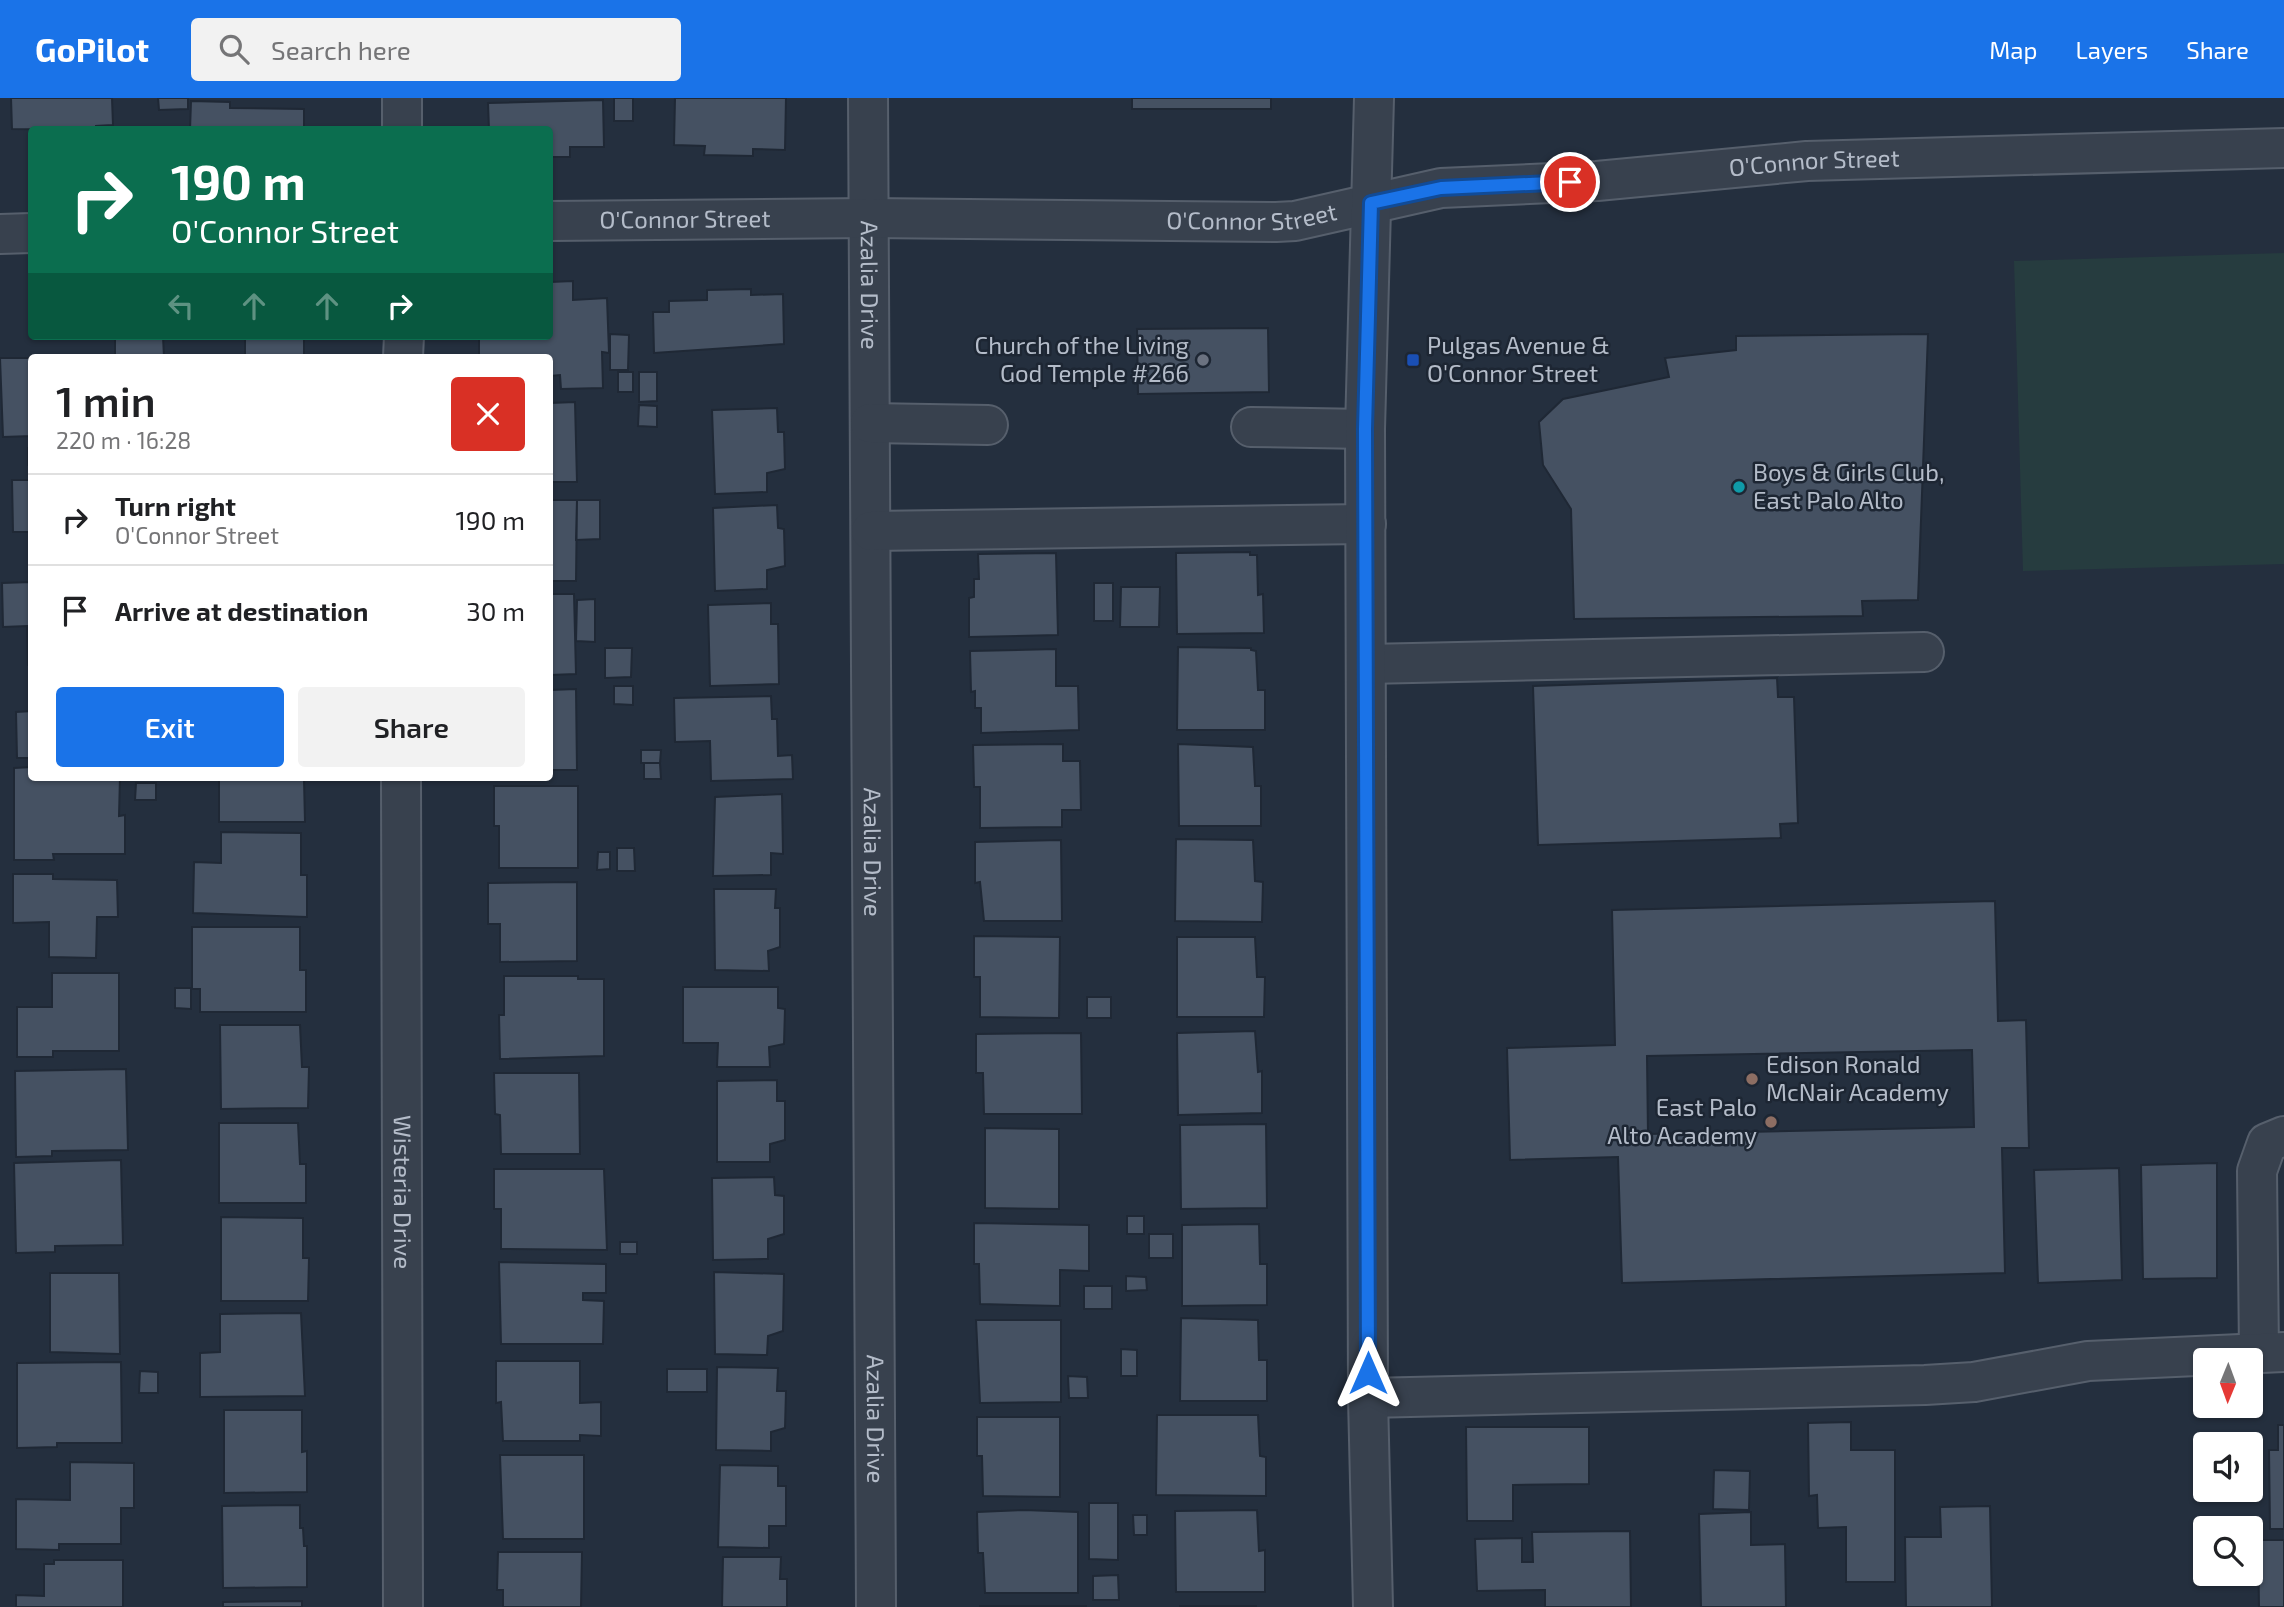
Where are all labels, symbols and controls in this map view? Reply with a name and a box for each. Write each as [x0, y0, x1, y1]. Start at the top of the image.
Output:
search box [191, 18, 681, 81]
text: GoPilot [35, 29, 149, 69]
icon: search [215, 30, 253, 68]
text: Search here [271, 34, 411, 65]
text: Map [1989, 35, 2037, 64]
text: Layers [2075, 35, 2148, 64]
text: Share [2186, 35, 2249, 64]
street label: O'Connor Street [1727, 142, 1900, 181]
text: 190 m [171, 151, 306, 210]
pin [1540, 152, 1600, 212]
icon: right [56, 154, 147, 245]
icon: arrive [1551, 163, 1589, 201]
street label: O'Connor Street [1166, 196, 1339, 235]
street label: O'Connor Street [599, 203, 771, 234]
text: O'Connor Street [171, 211, 399, 249]
street label: Azalia Drive [856, 220, 885, 350]
icon: left [162, 287, 200, 325]
icon: ahead [235, 287, 273, 325]
icon: ahead [308, 287, 346, 325]
icon: right [381, 287, 419, 325]
place label: Church of the Living God Temple #266 [975, 330, 1189, 387]
place label: Pulgas Avenue & O'Connor Street [1427, 330, 1610, 387]
marker: Church of the Living God Temple #266 [1195, 352, 1211, 368]
marker: Pulgas Avenue & O'Connor Street [1405, 352, 1421, 368]
text: 1 min [56, 375, 156, 425]
button: close [451, 377, 525, 451]
text: 220 m · 16:28 [56, 426, 191, 454]
place label: Boys & Girls Club, East Palo Alto [1753, 457, 1944, 514]
marker: Boys & Girls Club, East Palo Alto [1731, 479, 1747, 495]
text: Turn right [115, 490, 236, 521]
icon: right [56, 501, 94, 539]
text: 190 m [456, 504, 525, 535]
text: O'Connor Street [115, 521, 279, 549]
icon: arrive [56, 592, 94, 630]
text: Arrive at destination [115, 595, 368, 626]
text: 30 m [466, 595, 525, 626]
button: Exit [56, 687, 284, 767]
button: Share [298, 687, 525, 767]
street label: Azalia Drive [859, 787, 888, 917]
place label: Edison Ronald McNair Academy [1766, 1049, 1949, 1106]
marker: Edison Ronald McNair Academy [1744, 1071, 1760, 1087]
place label: East Palo Alto Academy [1607, 1092, 1757, 1149]
marker: East Palo Alto Academy [1763, 1114, 1779, 1130]
street label: Wisteria Drive [389, 1115, 418, 1269]
position arrow [1331, 1336, 1405, 1410]
north arrow [2193, 1348, 2263, 1418]
map controls [2193, 1348, 2263, 1586]
street label: Azalia Drive [862, 1354, 891, 1484]
button: sound [2193, 1432, 2263, 1502]
button: search [2193, 1516, 2263, 1586]

